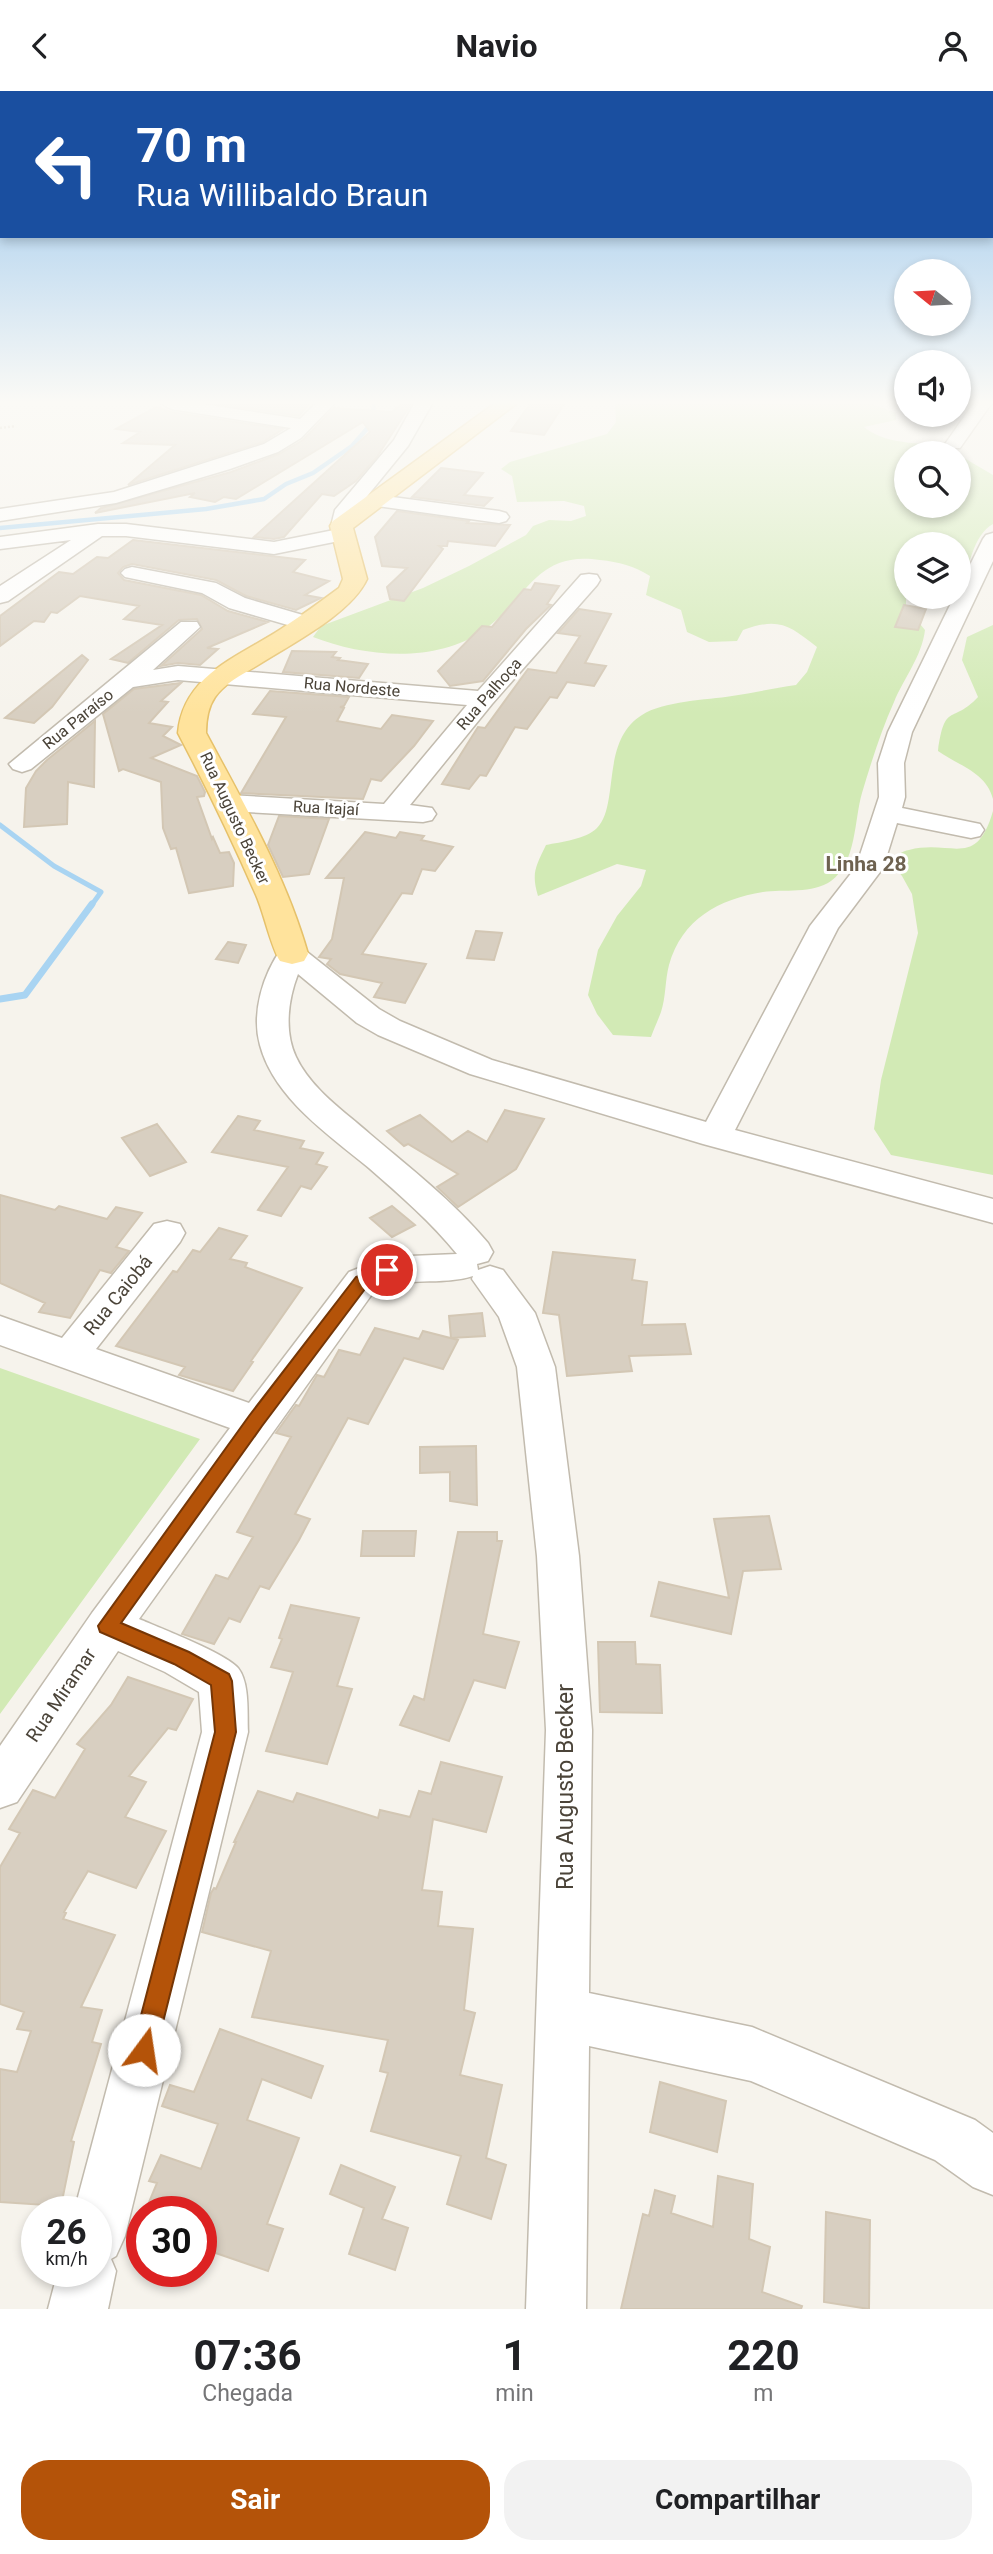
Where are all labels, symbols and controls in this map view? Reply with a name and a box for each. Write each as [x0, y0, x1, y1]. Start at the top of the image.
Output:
icon: back [21, 27, 59, 65]
text: Navio [455, 27, 538, 65]
icon: person [934, 27, 972, 65]
text: 70 m [136, 117, 247, 174]
icon: left [21, 119, 112, 210]
text: Rua Willibaldo Braun [136, 176, 428, 214]
north arrow [894, 259, 971, 336]
map controls [894, 259, 971, 609]
button: sound [894, 350, 971, 427]
button: search [894, 441, 971, 518]
button: layers [894, 532, 971, 609]
street label: Rua Palhoça [453, 654, 525, 734]
street label: Rua Nordeste [303, 673, 401, 701]
street label: Rua Paraíso [39, 685, 117, 753]
street label: Rua Augusto Becker [196, 749, 274, 888]
street label: Rua Itajaí [292, 797, 361, 819]
district label: Linha 28 [825, 852, 907, 876]
pin [357, 1240, 417, 1300]
street label: Rua Caiobá [79, 1250, 157, 1340]
icon: arrive [368, 1251, 406, 1289]
street label: Rua Miramar [21, 1643, 101, 1746]
street label: Rua Augusto Becker [552, 1684, 579, 1890]
position arrow [107, 2013, 181, 2087]
speed limit sign: 30 [126, 2196, 217, 2287]
text: 26 [46, 2212, 87, 2253]
text: km/h [45, 2248, 88, 2269]
text: 07:36 [194, 2331, 302, 2380]
text: 1 [502, 2331, 527, 2380]
text: 220 [727, 2331, 800, 2380]
text: Chegada [202, 2380, 293, 2407]
text: min [495, 2380, 534, 2407]
text: m [753, 2380, 773, 2407]
button: Sair [21, 2460, 490, 2540]
button: Compartilhar [504, 2460, 972, 2540]

